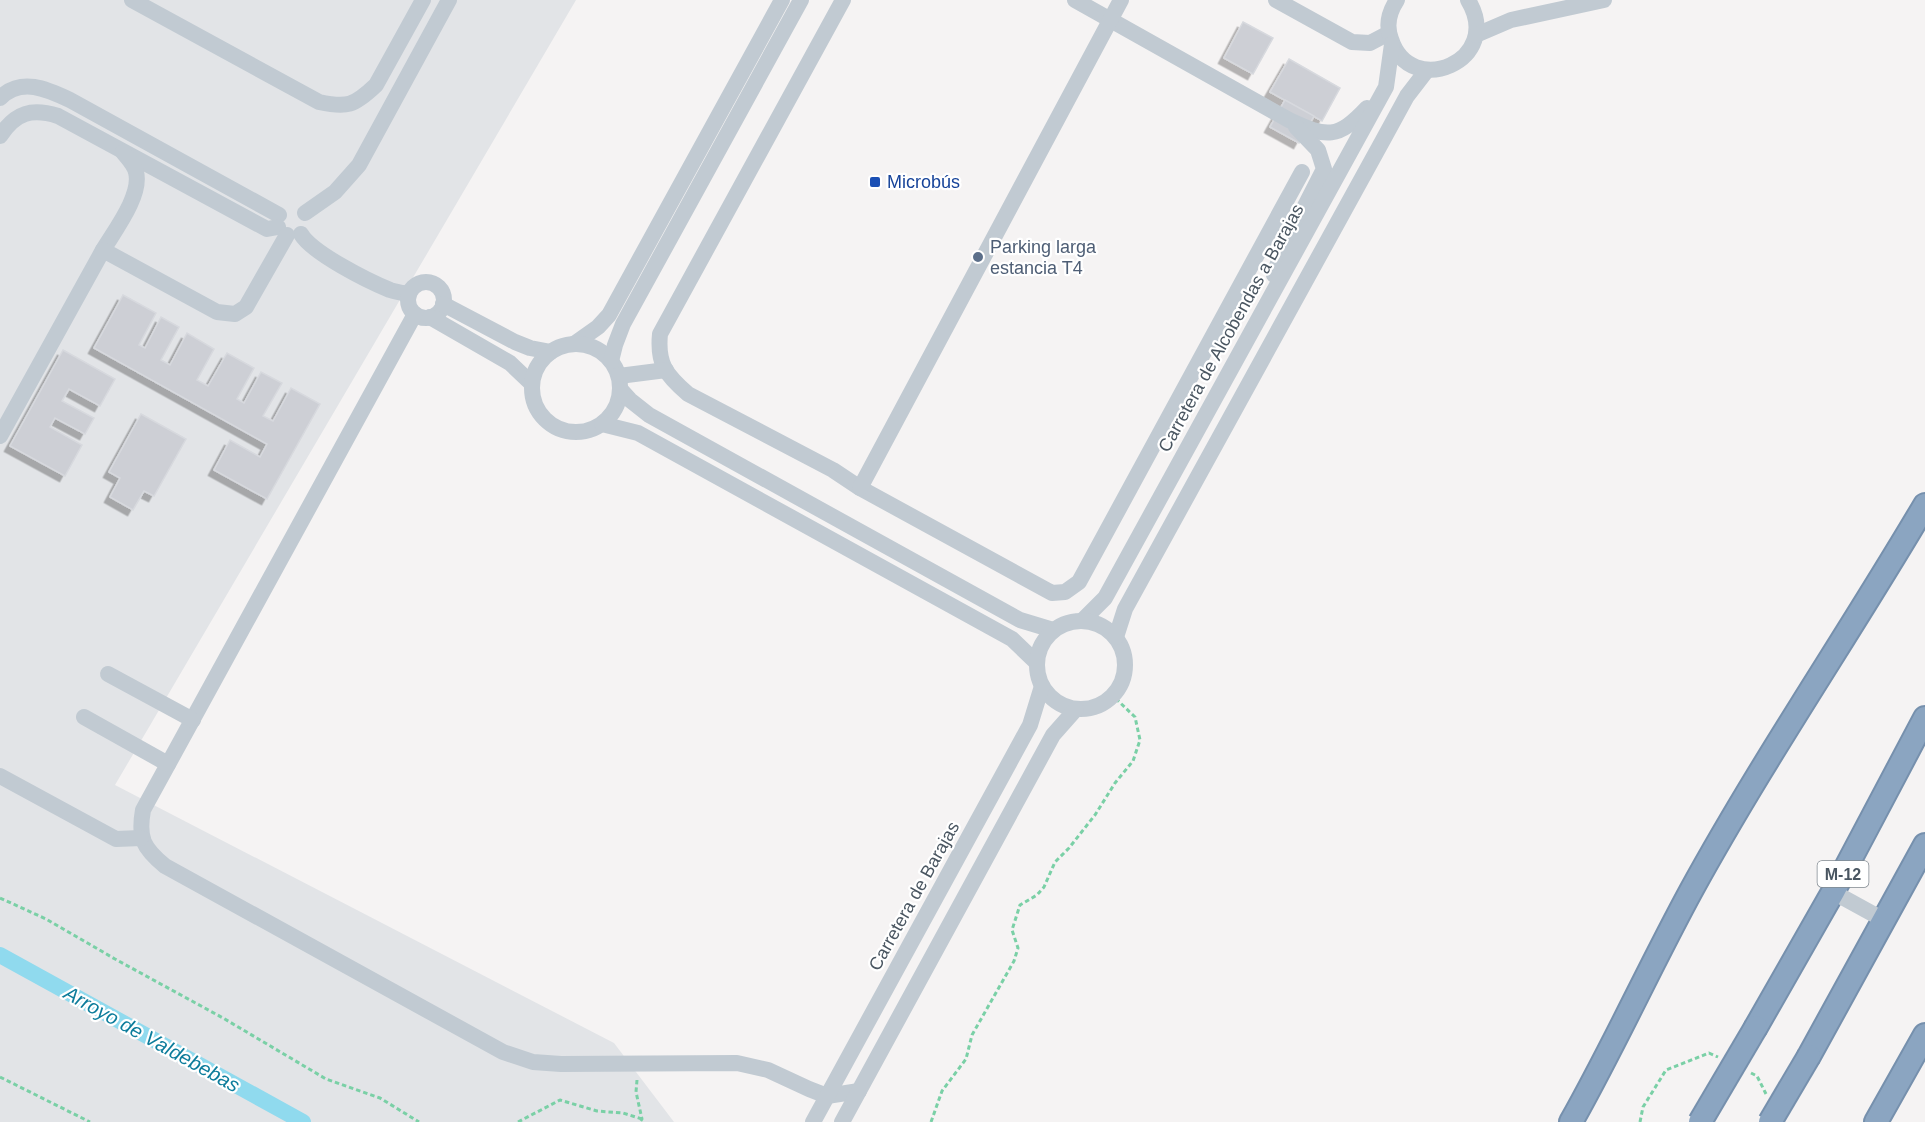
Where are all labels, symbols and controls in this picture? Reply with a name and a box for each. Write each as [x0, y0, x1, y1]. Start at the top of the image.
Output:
place label: Microbús [887, 172, 960, 192]
marker: Microbús [868, 175, 882, 189]
street label: Carretera de Alcobendas a Barajas [1154, 201, 1308, 455]
place label: Parking larga estancia T4 [990, 237, 1097, 278]
marker: Parking larga estancia T4 [971, 250, 985, 264]
street label: Carretera de Barajas [865, 818, 963, 974]
road number: M-12 [1818, 861, 1868, 887]
water label: Arroyo de Valdebebas [60, 981, 244, 1096]

